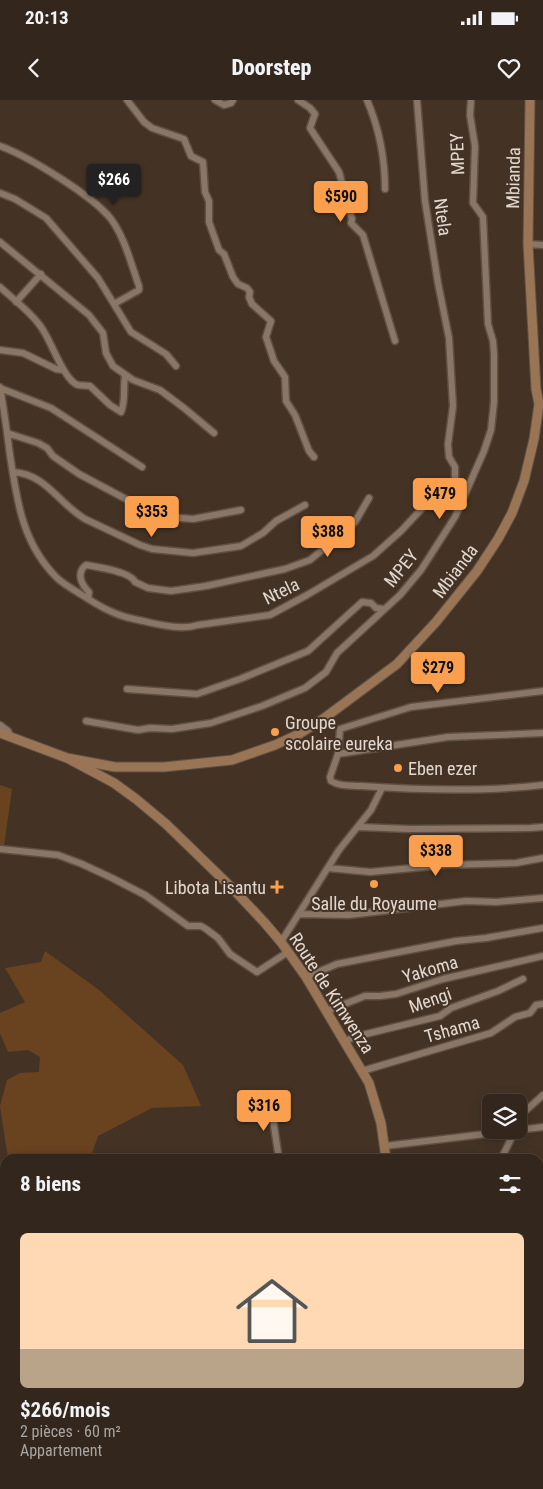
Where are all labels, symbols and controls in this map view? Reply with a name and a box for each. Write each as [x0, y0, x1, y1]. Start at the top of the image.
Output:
text: 20:13 [25, 6, 69, 29]
icon: back [20, 54, 48, 82]
icon: heart [495, 54, 523, 82]
text: Doorstep [232, 55, 311, 80]
street label: MPEY [446, 132, 468, 175]
street label: Mbianda [502, 147, 524, 209]
pin: $266 [84, 164, 144, 206]
text: $266 [98, 170, 130, 189]
pin: $590 [311, 180, 371, 223]
text: $590 [325, 187, 357, 206]
street label: Ntela [430, 197, 456, 237]
pin: $479 [410, 478, 470, 520]
text: $479 [424, 484, 456, 503]
pin: $353 [122, 496, 182, 538]
text: $353 [136, 502, 168, 521]
pin: $388 [298, 516, 358, 558]
text: $388 [312, 522, 344, 541]
street label: Mbianda [428, 540, 482, 602]
street label: MPEY [380, 545, 423, 591]
street label: Ntela [259, 573, 303, 609]
pin: $279 [408, 652, 468, 694]
text: $279 [422, 658, 454, 677]
place label: Groupe scolaire eureka [285, 712, 393, 754]
marker: Groupe scolaire eureka [269, 726, 281, 738]
place label: Eben ezer [408, 758, 478, 779]
marker: Eben ezer [392, 762, 404, 774]
pin: $338 [406, 834, 466, 877]
text: $338 [420, 841, 452, 860]
place label: Libota Lisantu [165, 877, 266, 898]
marker: Salle du Royaume [368, 878, 380, 890]
marker: Libota Lisantu [270, 880, 284, 894]
place label: Salle du Royaume [311, 893, 437, 914]
street label: Route de Kimwenza [285, 929, 379, 1057]
street label: Yakoma [400, 951, 460, 987]
street label: Mengi [406, 983, 454, 1017]
street label: Tshama [422, 1011, 482, 1047]
pin: $316 [234, 1090, 294, 1132]
map controls [482, 1094, 527, 1139]
button: layers [482, 1094, 527, 1139]
text: $316 [248, 1096, 280, 1115]
icon: filters [496, 1170, 524, 1198]
text: 8 biens [20, 1172, 81, 1196]
icon: home [227, 1266, 317, 1356]
text: $266/mois [20, 1398, 110, 1422]
text: 2 pièces · 60 m² [20, 1422, 121, 1441]
text: Appartement [20, 1441, 102, 1460]

